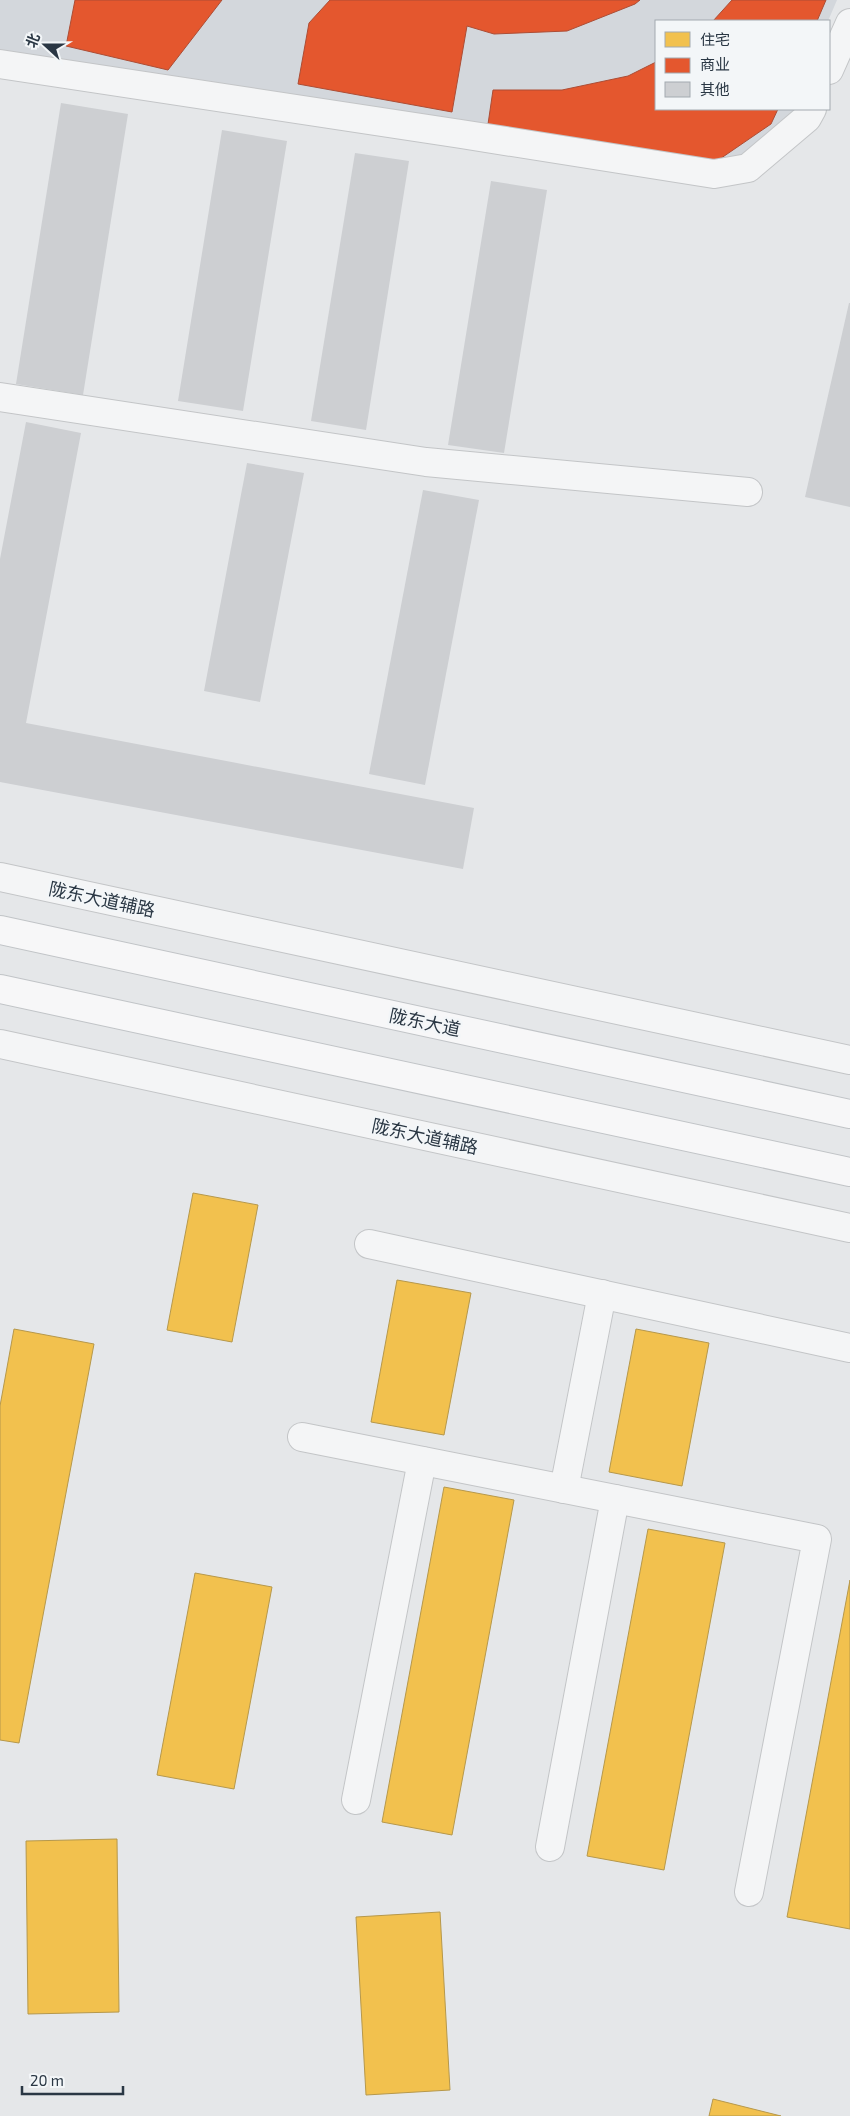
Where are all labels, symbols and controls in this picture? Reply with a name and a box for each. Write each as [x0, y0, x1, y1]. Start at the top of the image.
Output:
north arrow [20, 20, 70, 70]
legend [655, 20, 830, 110]
text: 住宅 [700, 30, 730, 48]
text: 北 [22, 31, 43, 50]
text: 商业 [700, 55, 730, 73]
text: 其他 [700, 80, 730, 98]
street label: 陇东大道辅路 [47, 877, 157, 921]
street label: 陇东大道 [387, 1004, 463, 1040]
street label: 陇东大道辅路 [370, 1114, 480, 1158]
scale bar [22, 2064, 124, 2096]
text: 20 m [30, 2071, 64, 2089]

